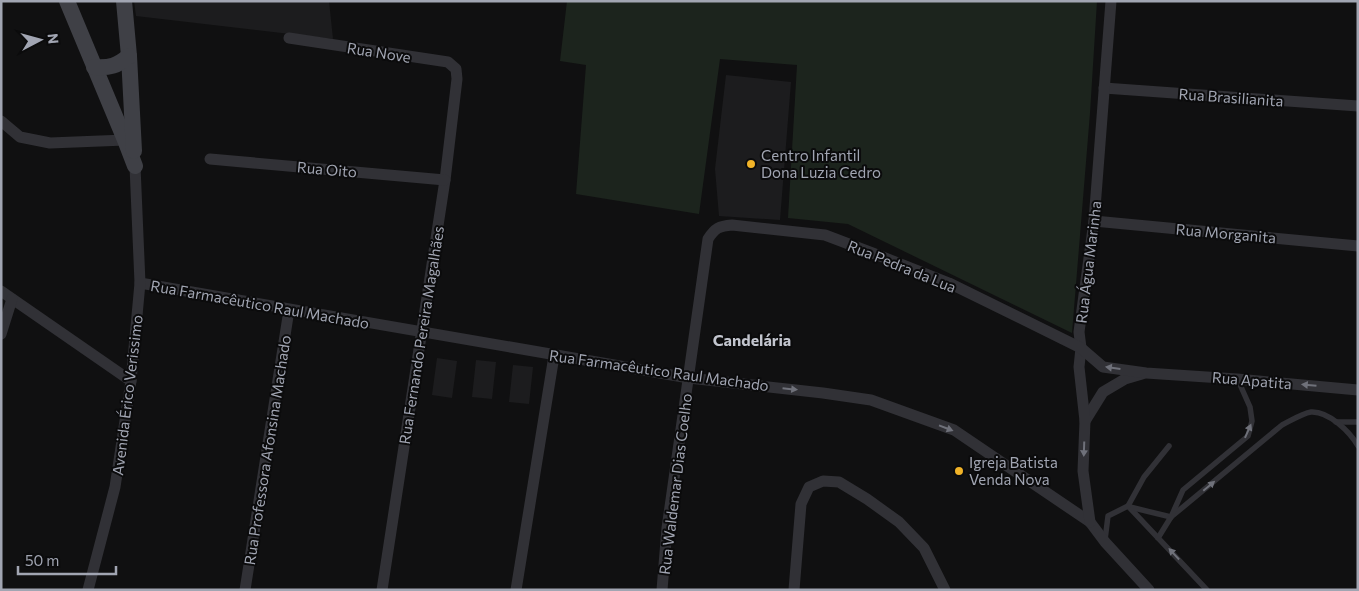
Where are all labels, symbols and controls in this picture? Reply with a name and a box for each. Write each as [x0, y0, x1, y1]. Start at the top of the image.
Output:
north arrow [15, 15, 65, 65]
text: N [44, 32, 62, 45]
street label: Rua Nove [346, 38, 412, 66]
street label: Rua Brasilianita [1178, 84, 1284, 110]
place label: Centro Infantil Dona Luzia Cedro [761, 146, 881, 181]
street label: Rua Oito [296, 157, 358, 181]
marker: Centro Infantil Dona Luzia Cedro [745, 158, 757, 170]
street label: Rua Água Marinha [1071, 200, 1104, 324]
street label: Rua Morganita [1175, 220, 1277, 246]
street label: Rua Fernando Pereira Magalhães [395, 224, 447, 445]
street label: Rua Pedra da Lua [845, 236, 959, 296]
street label: Rua Farmacêutico Raul Machado [149, 276, 371, 332]
street label: Avenida Érico Verissimo [107, 314, 146, 476]
district label: Candelária [713, 330, 791, 349]
street label: Rua Professora Afonsina Machado [240, 334, 294, 566]
street label: Rua Farmacêutico Raul Machado [548, 346, 770, 394]
one-way arrow [1104, 364, 1120, 372]
street label: Rua Apatita [1211, 368, 1293, 392]
one-way arrow [1301, 381, 1317, 389]
one-way arrow [782, 385, 798, 393]
street label: Rua Waldemar Dias Coelho [655, 392, 695, 576]
one-way arrow [1244, 423, 1253, 438]
one-way arrow [939, 424, 954, 432]
one-way arrow [1080, 441, 1088, 457]
place label: Igreja Batista Venda Nova [969, 453, 1058, 488]
marker: Igreja Batista Venda Nova [953, 465, 965, 477]
one-way arrow [1203, 481, 1215, 492]
scale bar [18, 544, 115, 576]
one-way arrow [1168, 549, 1180, 561]
text: 50 m [25, 551, 59, 569]

